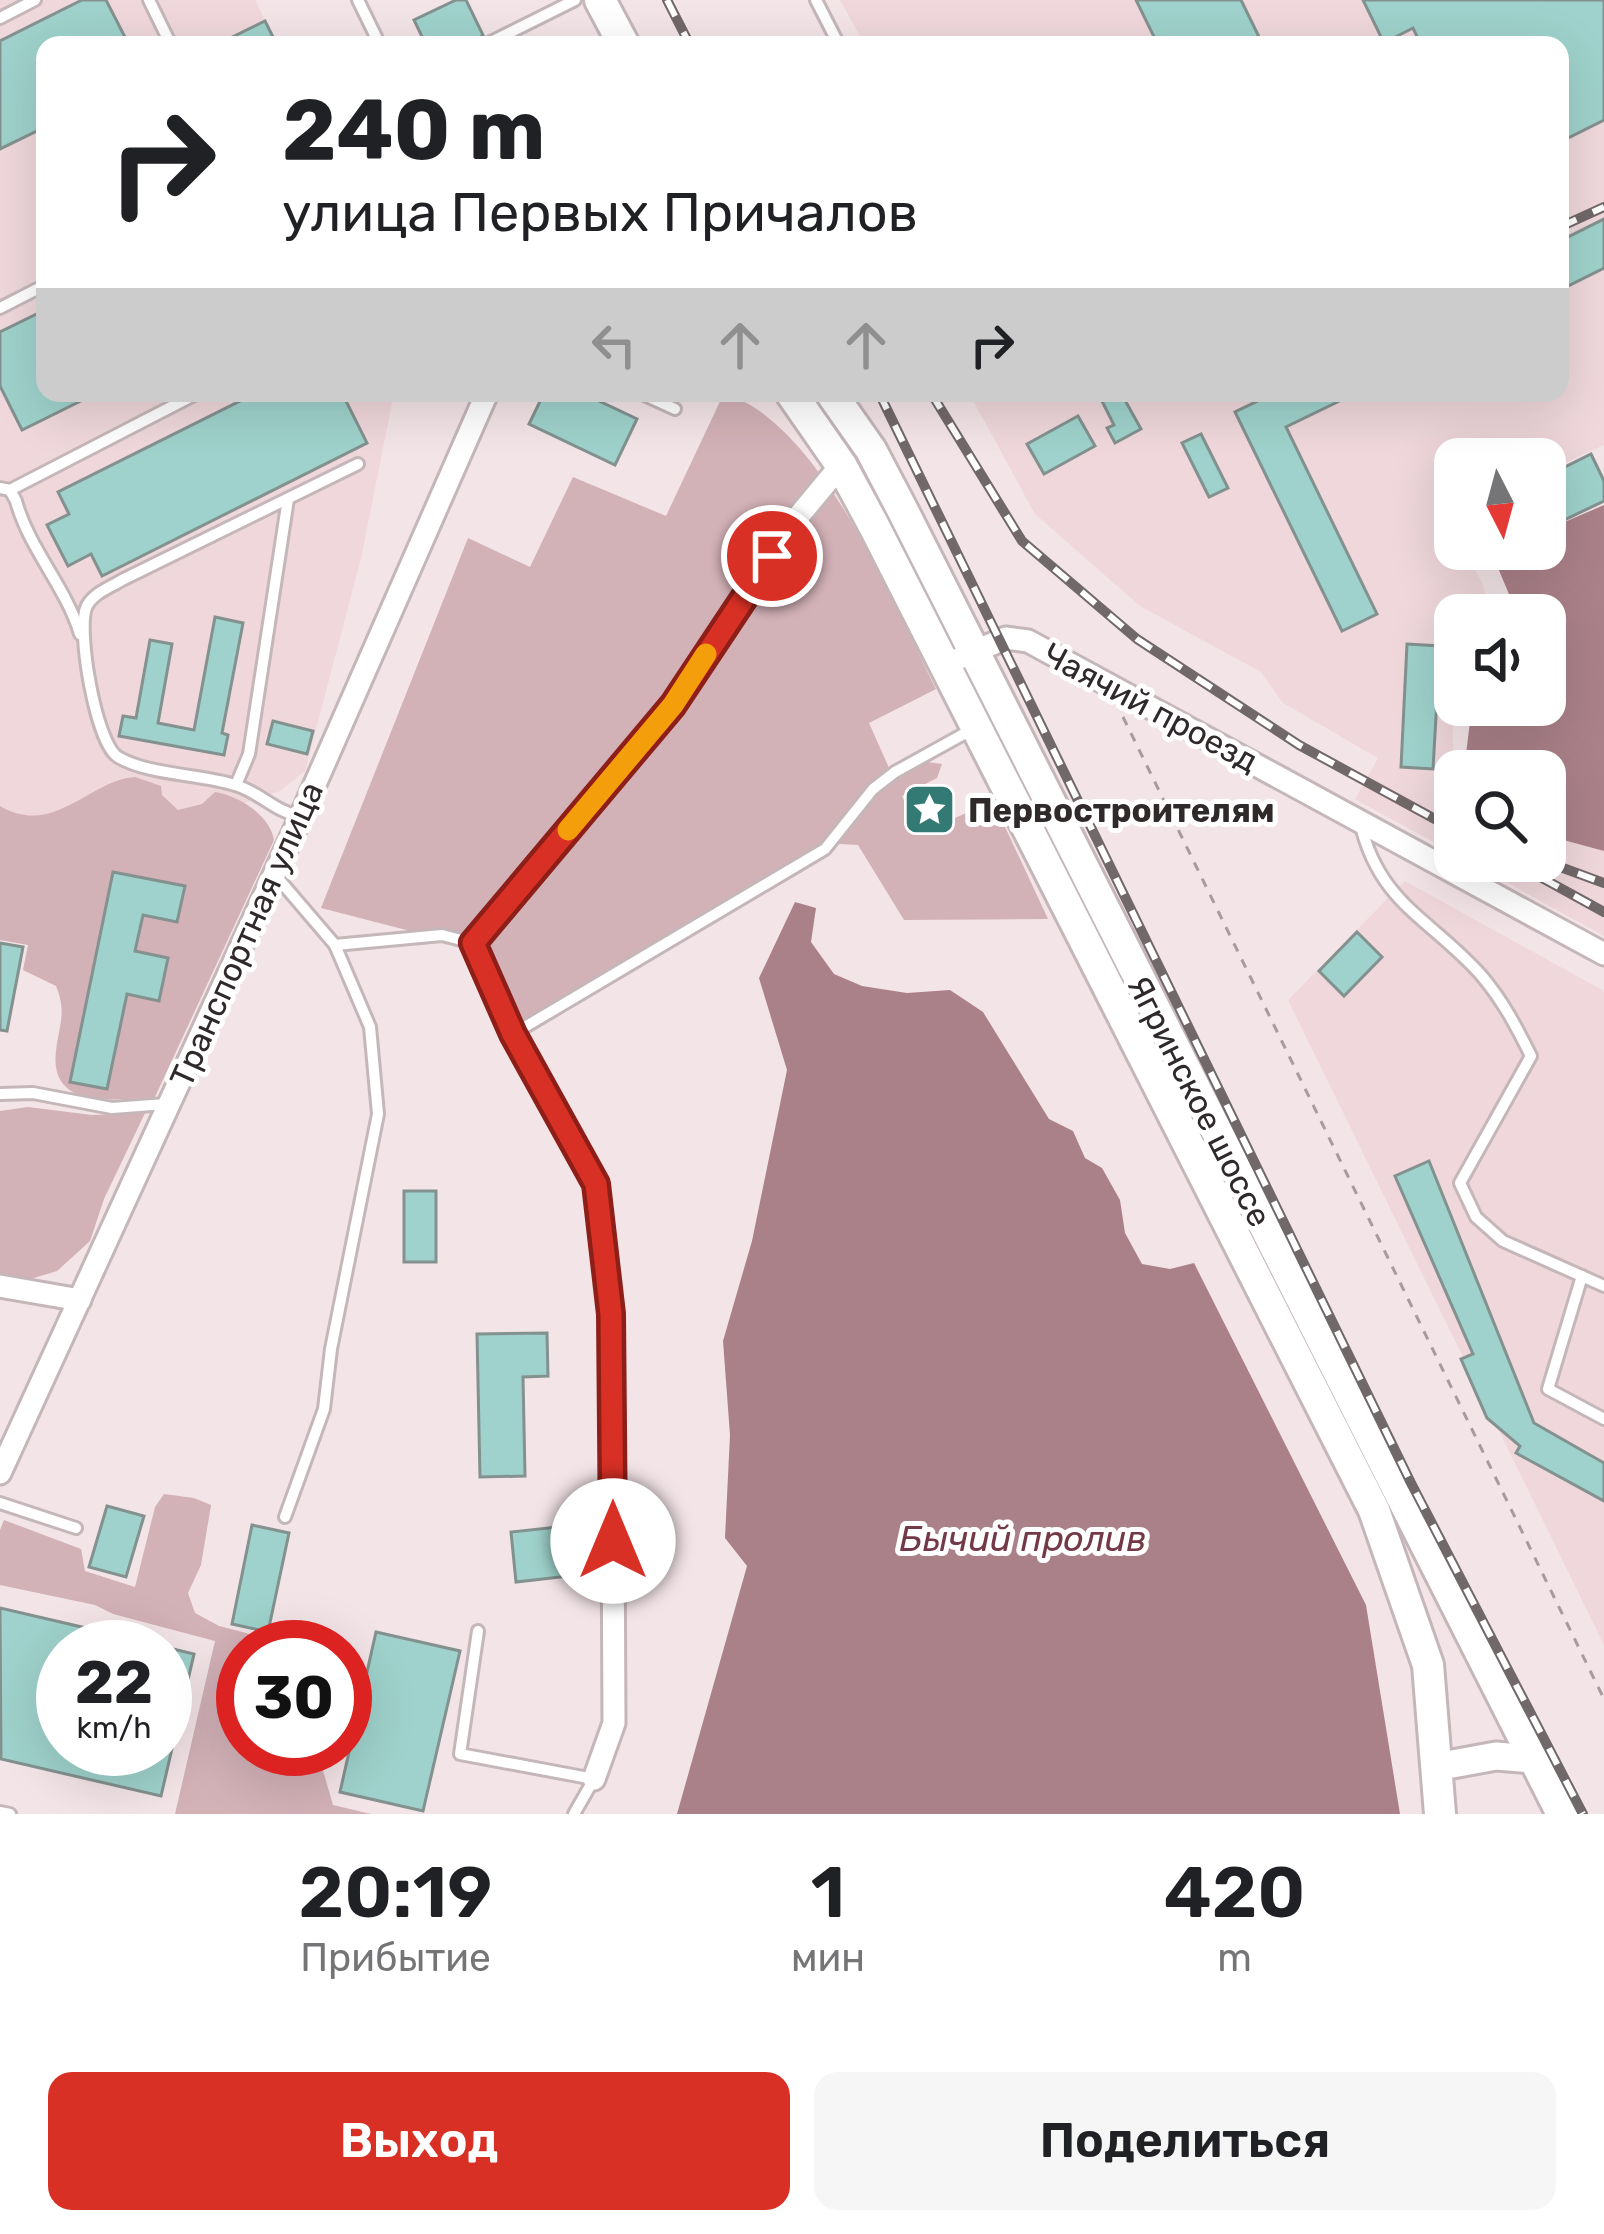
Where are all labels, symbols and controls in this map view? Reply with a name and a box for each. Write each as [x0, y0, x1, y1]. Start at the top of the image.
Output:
text: 240 m [282, 80, 546, 180]
icon: right [84, 84, 240, 240]
text: улица Первых Причалов [282, 181, 918, 245]
icon: left [581, 312, 647, 378]
icon: ahead [707, 312, 773, 378]
icon: ahead [833, 312, 899, 378]
icon: right [959, 312, 1025, 378]
north arrow [1434, 438, 1566, 570]
map controls [1434, 438, 1566, 882]
pin [721, 505, 823, 607]
icon: arrive [739, 523, 805, 589]
button: sound [1434, 594, 1566, 726]
street label: Чаячий проезд [1037, 634, 1265, 780]
button: search [1434, 750, 1566, 882]
street label: Транспортная улица [162, 776, 331, 1093]
place icon: Первостроителям [901, 782, 957, 838]
place label: Первостроителям [968, 791, 1275, 830]
street label: Ягринское шоссе [1119, 969, 1280, 1233]
position arrow [550, 1478, 676, 1604]
water label: Бычий пролив [900, 1517, 1146, 1560]
speed limit sign: 30 [216, 1620, 372, 1776]
text: 22 [75, 1647, 153, 1718]
text: km/h [77, 1710, 151, 1746]
text: 20:19 [299, 1850, 492, 1935]
text: 1 [811, 1850, 845, 1935]
text: 420 [1164, 1850, 1305, 1935]
text: Прибытие [300, 1935, 491, 1981]
text: мин [791, 1935, 865, 1981]
text: m [1217, 1935, 1252, 1981]
button: Выход [48, 2072, 790, 2210]
button: Поделиться [814, 2072, 1556, 2210]

